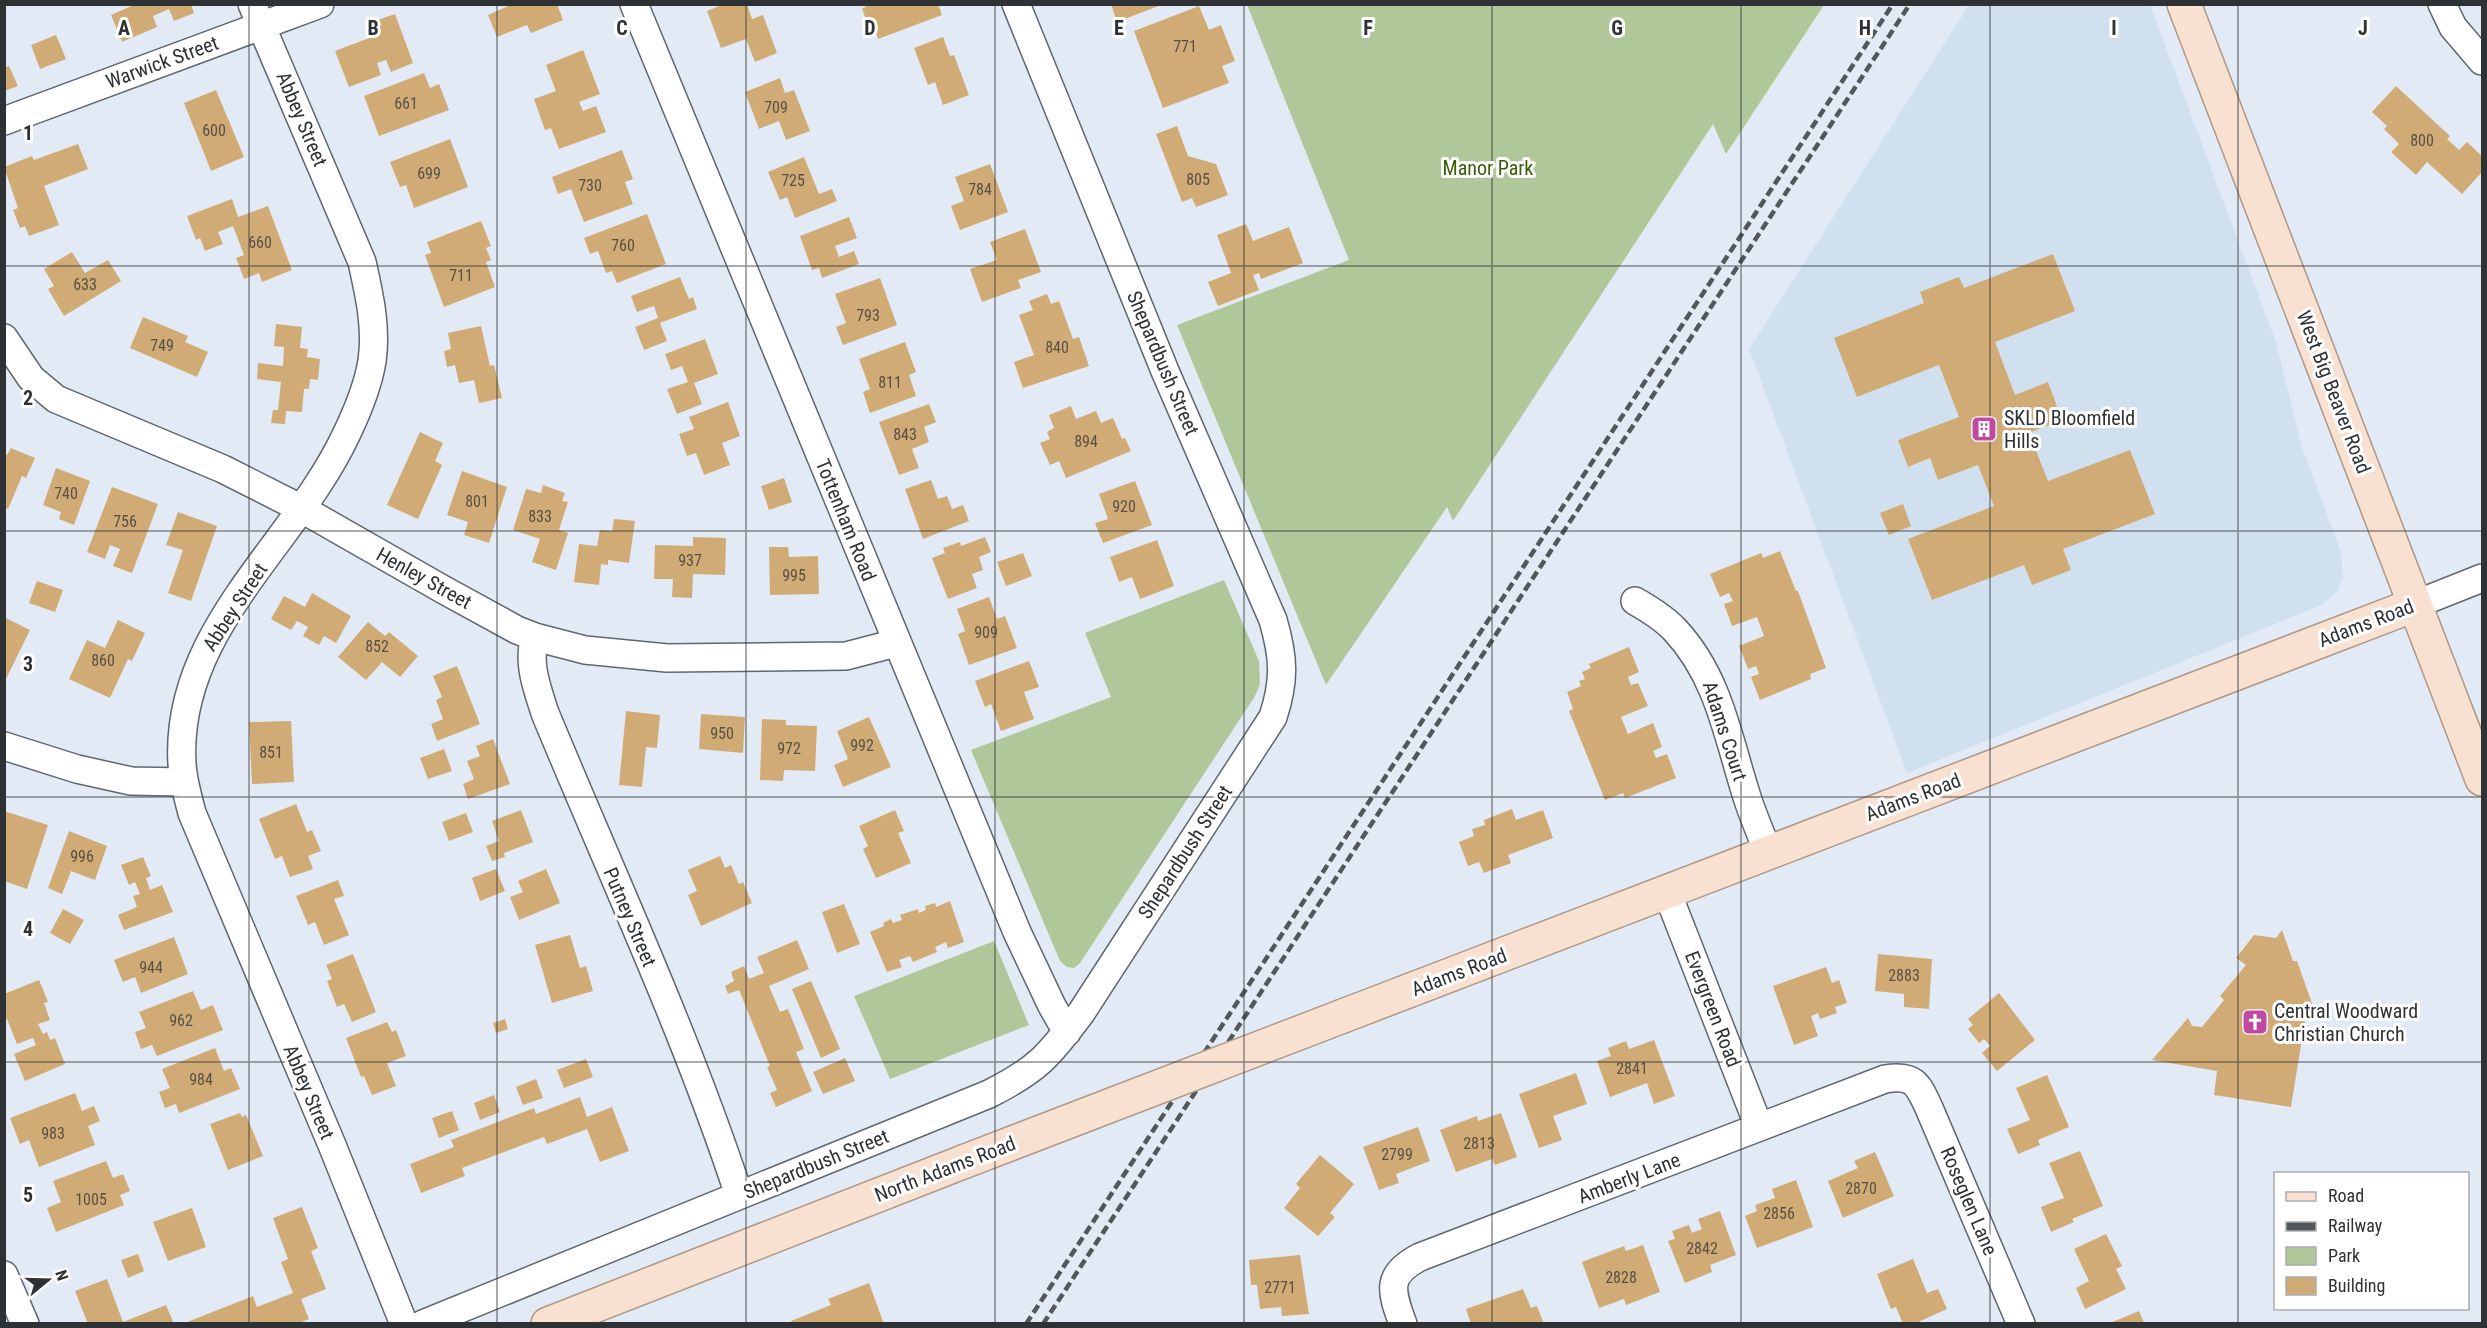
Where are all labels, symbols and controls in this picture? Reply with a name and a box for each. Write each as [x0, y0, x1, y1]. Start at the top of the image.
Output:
text: A [118, 16, 130, 40]
text: B [367, 16, 379, 40]
text: C [616, 16, 628, 40]
text: D [864, 16, 876, 40]
text: E [1114, 16, 1124, 40]
text: F [1363, 16, 1373, 40]
text: G [1611, 16, 1623, 40]
text: H [1859, 16, 1871, 40]
text: I [2111, 16, 2117, 40]
text: J [2358, 16, 2368, 40]
street label: Warwick Street [102, 31, 222, 93]
house number: 771 [1173, 37, 1197, 56]
street label: Abbey Street [271, 68, 333, 170]
house number: 661 [394, 94, 418, 113]
house number: 709 [764, 98, 788, 117]
text: 1 [23, 121, 33, 145]
house number: 600 [202, 121, 226, 140]
house number: 800 [2410, 131, 2434, 150]
park label: Manor Park [1443, 156, 1533, 180]
house number: 699 [417, 164, 441, 183]
house number: 805 [1186, 170, 1210, 189]
house number: 725 [781, 171, 805, 190]
house number: 730 [578, 176, 602, 195]
house number: 784 [968, 180, 992, 199]
house number: 660 [248, 233, 272, 252]
house number: 760 [611, 236, 635, 255]
house number: 711 [449, 266, 473, 285]
house number: 633 [73, 275, 97, 294]
street label: Shepardbush Street [1122, 287, 1204, 439]
house number: 793 [856, 306, 880, 325]
street label: West Big Beaver Road [2292, 307, 2376, 477]
house number: 749 [150, 336, 174, 355]
house number: 840 [1045, 338, 1069, 357]
house number: 811 [878, 373, 902, 392]
text: 2 [23, 386, 33, 410]
place label: SKLD Bloomfield Hills [2004, 406, 2135, 453]
building icon: SKLD Bloomfield Hills [1969, 414, 1999, 444]
house number: 843 [893, 425, 917, 444]
house number: 894 [1074, 432, 1098, 451]
street label: Tottenham Road [811, 455, 881, 585]
house number: 740 [54, 484, 78, 503]
house number: 801 [465, 492, 489, 511]
house number: 920 [1112, 497, 1136, 516]
house number: 833 [528, 507, 552, 526]
house number: 756 [113, 512, 137, 531]
street label: Henley Street [372, 542, 476, 614]
house number: 937 [678, 551, 702, 570]
street label: Abbey Street [198, 558, 272, 656]
house number: 995 [782, 566, 806, 585]
street label: Adams Road [2315, 594, 2417, 652]
house number: 909 [974, 623, 998, 642]
house number: 852 [365, 637, 389, 656]
house number: 860 [91, 651, 115, 670]
text: 3 [23, 652, 33, 676]
street label: Adams Court [1698, 678, 1752, 784]
house number: 950 [710, 724, 734, 743]
house number: 992 [850, 736, 874, 755]
house number: 972 [777, 739, 801, 758]
house number: 851 [259, 743, 283, 762]
street label: Adams Road [1862, 768, 1964, 826]
street label: Shepardbush Street [1133, 781, 1237, 923]
house number: 996 [70, 847, 94, 866]
street label: Putney Street [598, 864, 662, 970]
text: 4 [23, 917, 33, 941]
street label: Adams Road [1408, 943, 1510, 1001]
street label: Evergreen Road [1680, 948, 1746, 1070]
house number: 944 [139, 958, 163, 977]
house number: 2883 [1888, 966, 1920, 985]
place label: Central Woodward Christian Church [2274, 999, 2418, 1046]
church icon: Central Woodward Christian Church [2240, 1007, 2270, 1037]
house number: 962 [169, 1011, 193, 1030]
street label: Abbey Street [278, 1041, 340, 1143]
house number: 2841 [1616, 1059, 1648, 1078]
house number: 984 [189, 1070, 213, 1089]
house number: 983 [41, 1124, 65, 1143]
street label: Shepardbush Street [740, 1124, 892, 1204]
street label: North Adams Road [871, 1131, 1019, 1207]
house number: 2813 [1463, 1134, 1495, 1153]
street label: Roseglen Lane [1935, 1143, 2003, 1259]
house number: 2799 [1381, 1145, 1413, 1164]
street label: Amberly Lane [1574, 1148, 1684, 1208]
legend [2274, 1172, 2469, 1310]
house number: 2870 [1845, 1179, 1877, 1198]
text: 5 [23, 1183, 33, 1207]
text: Road [2328, 1185, 2364, 1206]
house number: 1005 [75, 1190, 107, 1209]
house number: 2856 [1763, 1204, 1795, 1223]
text: Railway [2328, 1215, 2383, 1236]
house number: 2842 [1686, 1239, 1718, 1258]
text: Park [2328, 1245, 2360, 1266]
north arrow [18, 1250, 78, 1310]
text: N [51, 1268, 72, 1283]
house number: 2828 [1605, 1268, 1637, 1287]
text: Building [2328, 1275, 2385, 1296]
house number: 2771 [1264, 1278, 1296, 1297]

